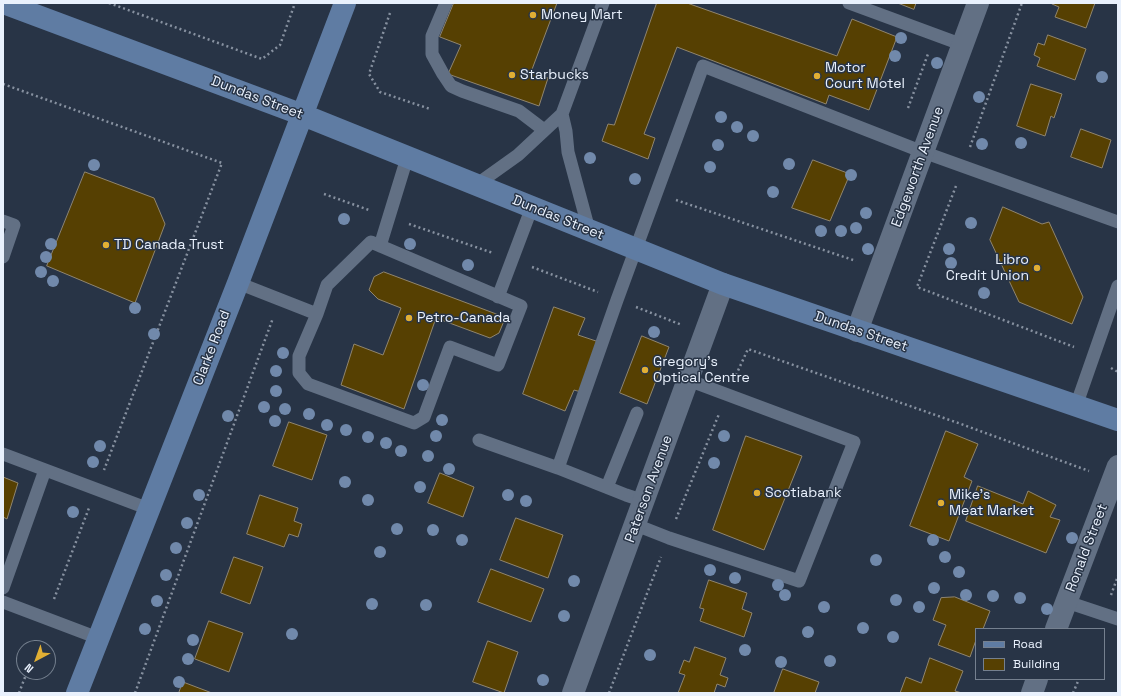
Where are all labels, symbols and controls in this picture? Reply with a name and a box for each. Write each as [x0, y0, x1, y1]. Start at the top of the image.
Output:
place label: Money Mart [541, 7, 623, 23]
marker: Money Mart [528, 10, 538, 20]
place label: Motor Court Motel [825, 60, 905, 92]
place label: Starbucks [520, 67, 589, 83]
marker: Starbucks [507, 70, 517, 80]
marker: Motor Court Motel [812, 71, 822, 81]
street label: Dundas Street [209, 73, 305, 123]
street label: Edgeworth Avenue [888, 104, 948, 230]
street label: Dundas Street [510, 192, 606, 244]
place label: TD Canada Trust [114, 237, 224, 253]
marker: TD Canada Trust [101, 240, 111, 250]
place label: Libro Credit Union [946, 252, 1029, 284]
marker: Libro Credit Union [1032, 263, 1042, 273]
street label: Clarke Road [190, 308, 234, 388]
street label: Dundas Street [812, 308, 910, 356]
place label: Petro-Canada [417, 310, 510, 326]
marker: Petro-Canada [404, 313, 414, 323]
place label: Gregory's Optical Centre [653, 354, 750, 386]
marker: Gregory's Optical Centre [640, 365, 650, 375]
street label: Paterson Avenue [622, 433, 676, 545]
place label: Scotiabank [765, 485, 841, 501]
place label: Mike's Meat Market [949, 487, 1034, 520]
marker: Scotiabank [752, 488, 762, 498]
marker: Mike's Meat Market [936, 498, 946, 508]
street label: Ronald Street [1063, 502, 1111, 594]
legend [975, 628, 1105, 680]
text: Road [1013, 636, 1042, 652]
north arrow [16, 640, 56, 680]
text: Building [1013, 656, 1060, 672]
text: N [21, 661, 36, 676]

